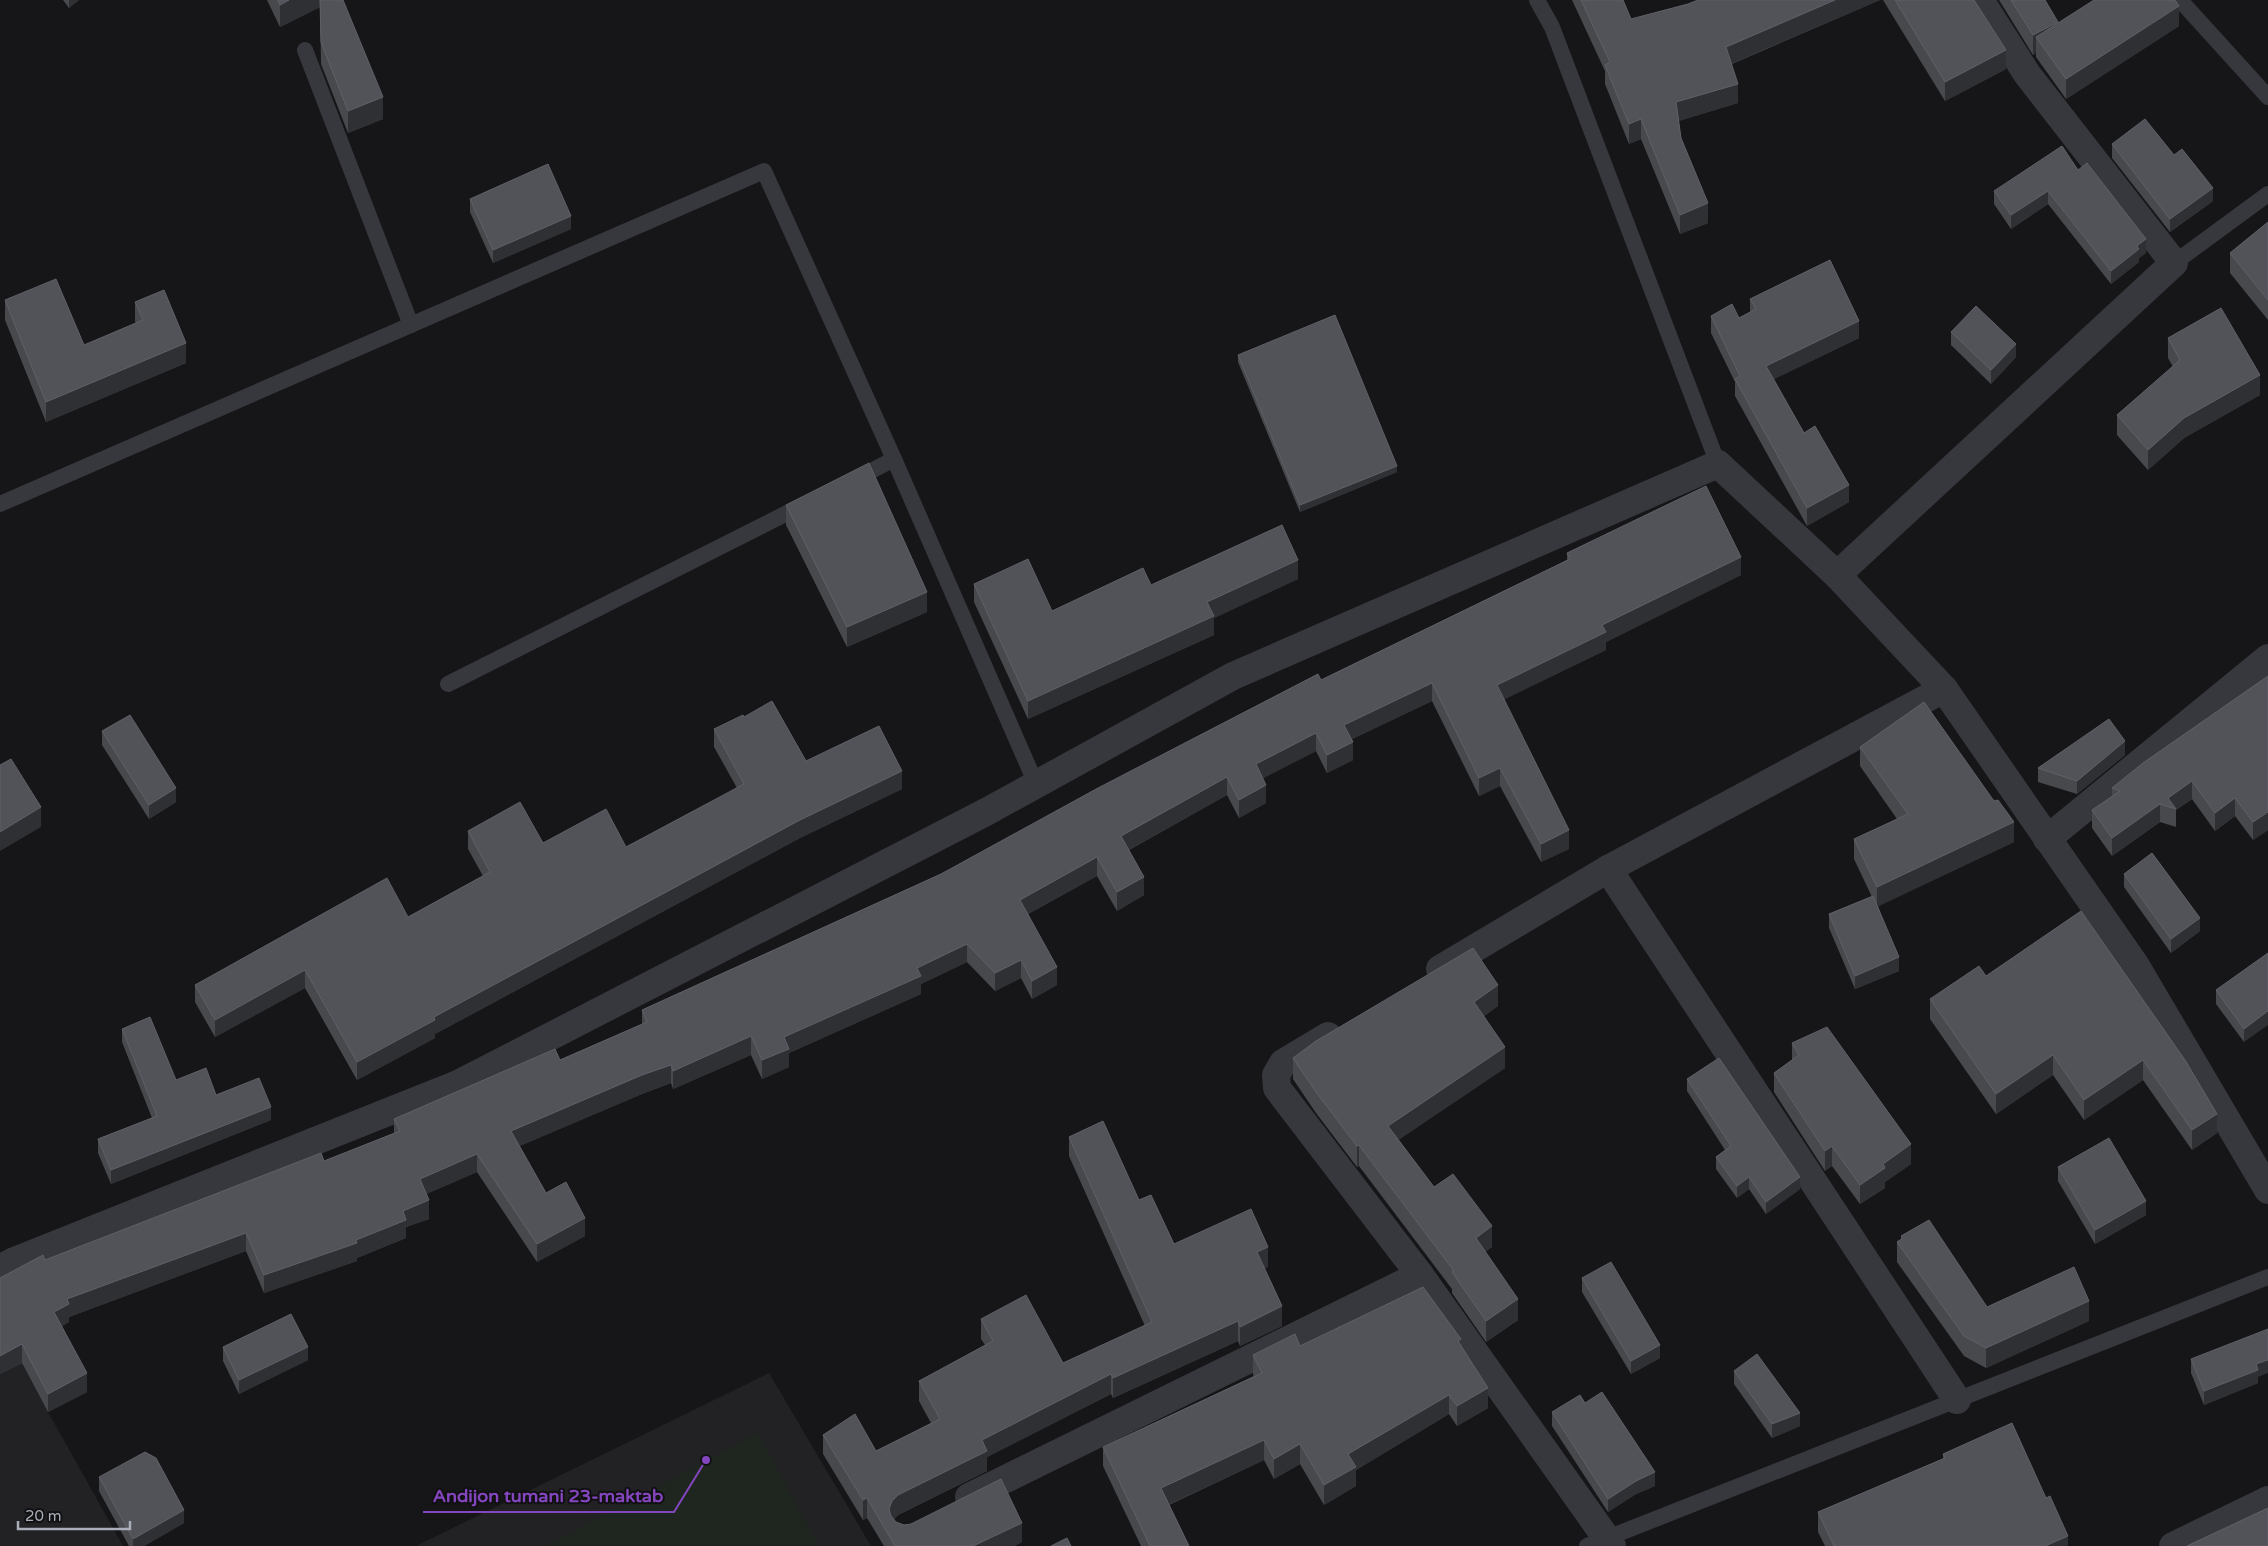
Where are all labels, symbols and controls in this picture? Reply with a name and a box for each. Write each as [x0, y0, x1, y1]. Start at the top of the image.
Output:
callout: Andijon tumani 23-maktab [423, 1479, 674, 1512]
text: Andijon tumani 23-maktab [433, 1485, 663, 1507]
scale bar [18, 1498, 130, 1530]
text: 20 m [25, 1507, 62, 1525]

